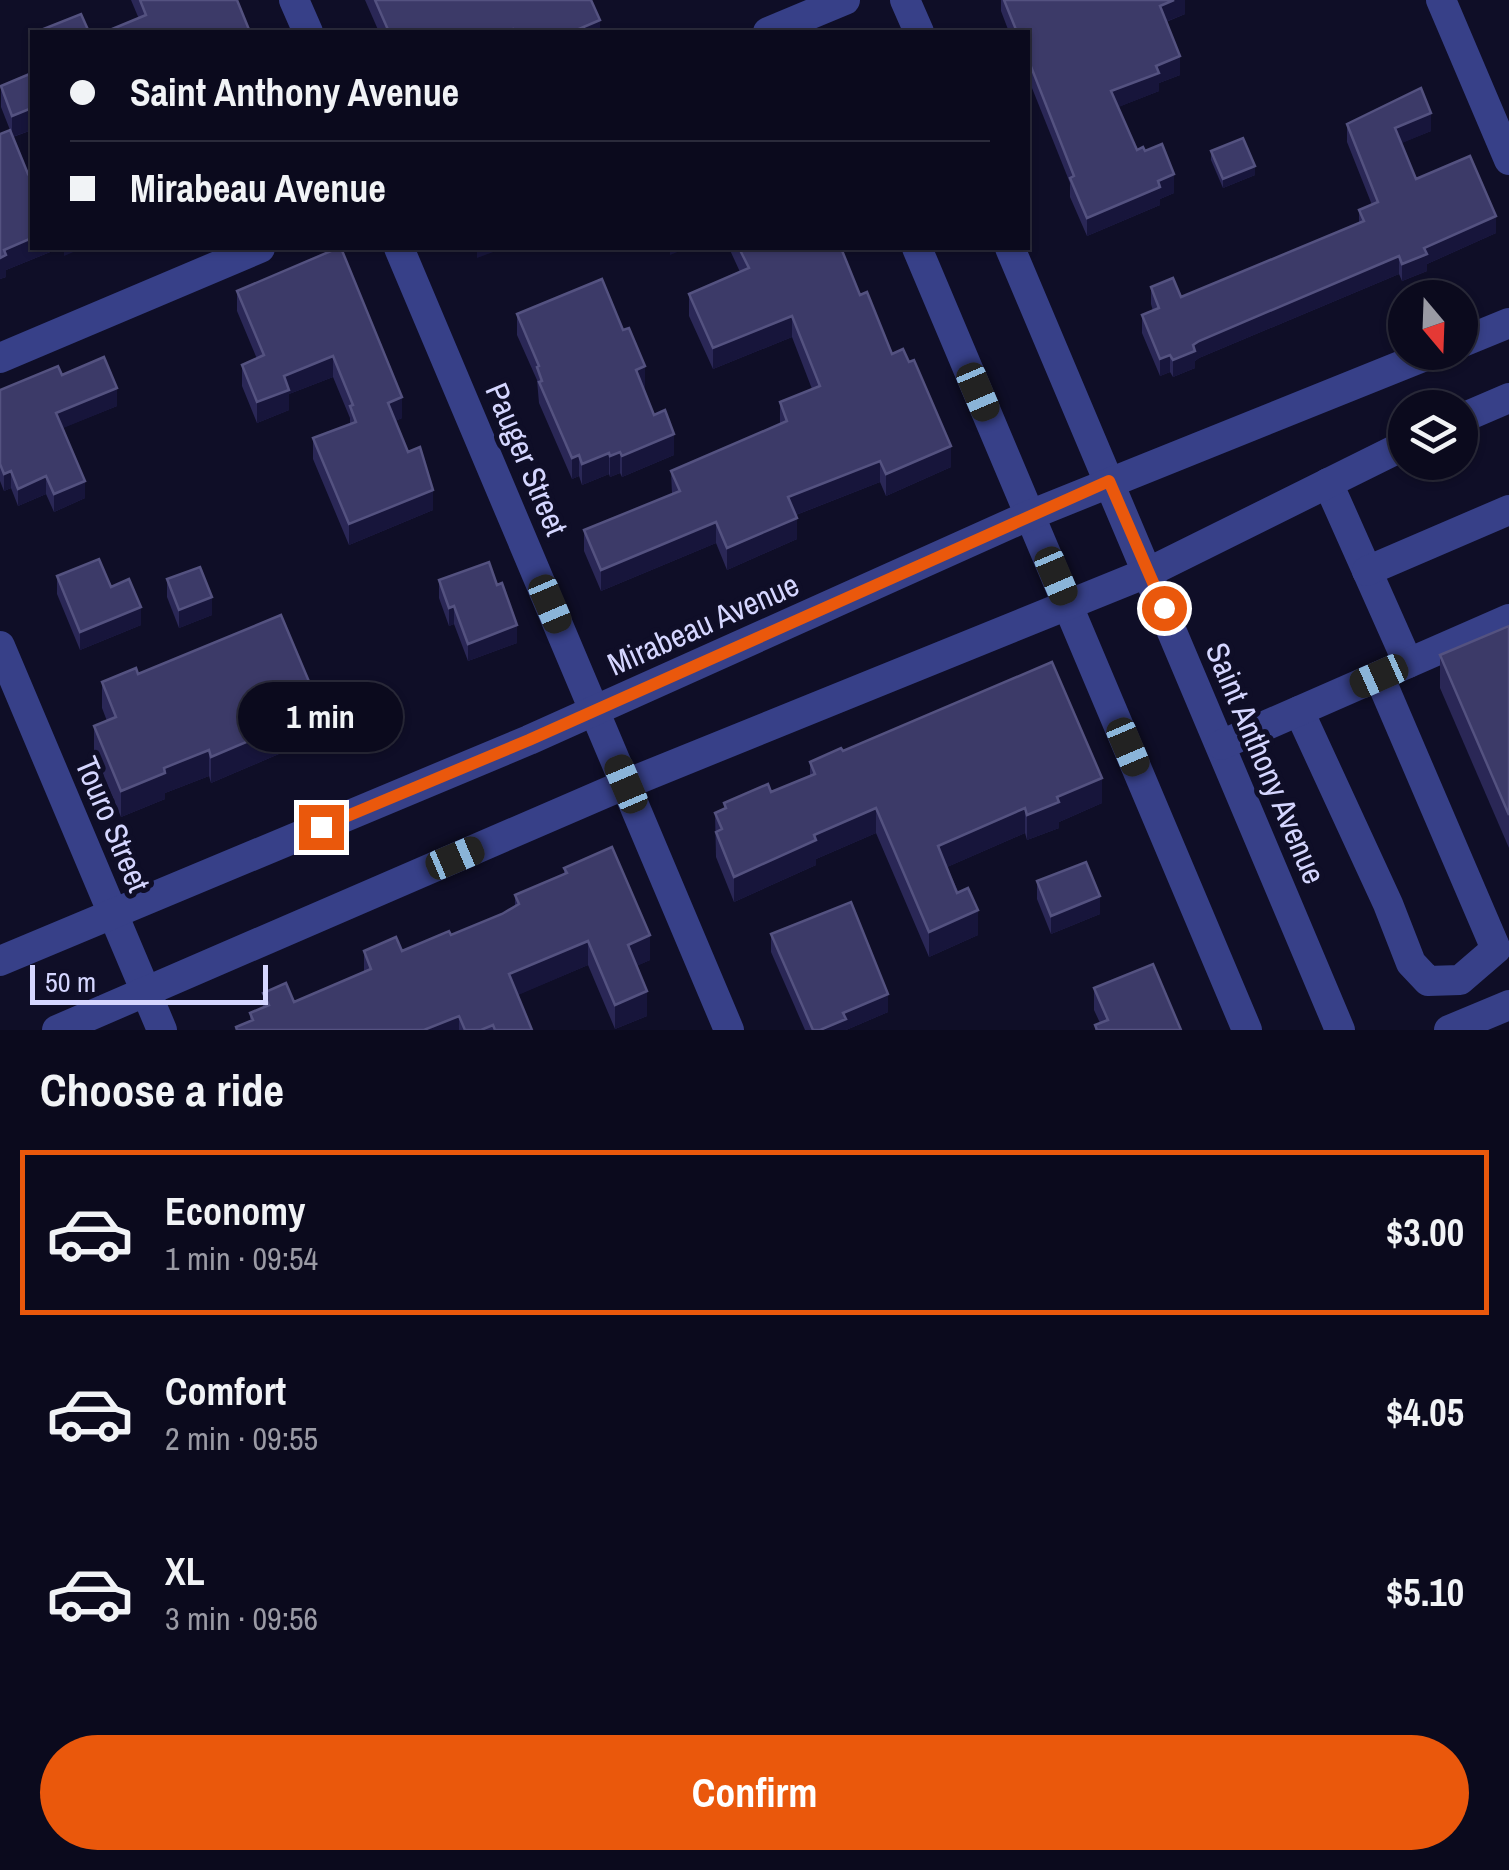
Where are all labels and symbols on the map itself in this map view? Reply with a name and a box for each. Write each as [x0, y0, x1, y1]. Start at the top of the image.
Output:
north arrow [1388, 280, 1478, 370]
car [952, 359, 1004, 425]
street label: Pauger Street [476, 376, 578, 542]
car [1030, 543, 1082, 609]
street label: Mirabeau Avenue [601, 563, 805, 685]
car [524, 571, 576, 637]
route start [1142, 586, 1187, 631]
street label: Saint Anthony Avenue [1196, 636, 1336, 890]
car [1345, 650, 1413, 702]
callout: 1 min [238, 682, 404, 752]
car [1102, 714, 1154, 780]
street label: Touro Street [65, 750, 161, 898]
car [600, 751, 652, 817]
route end [299, 805, 344, 850]
car [422, 832, 488, 884]
scale bar [30, 960, 268, 1004]

